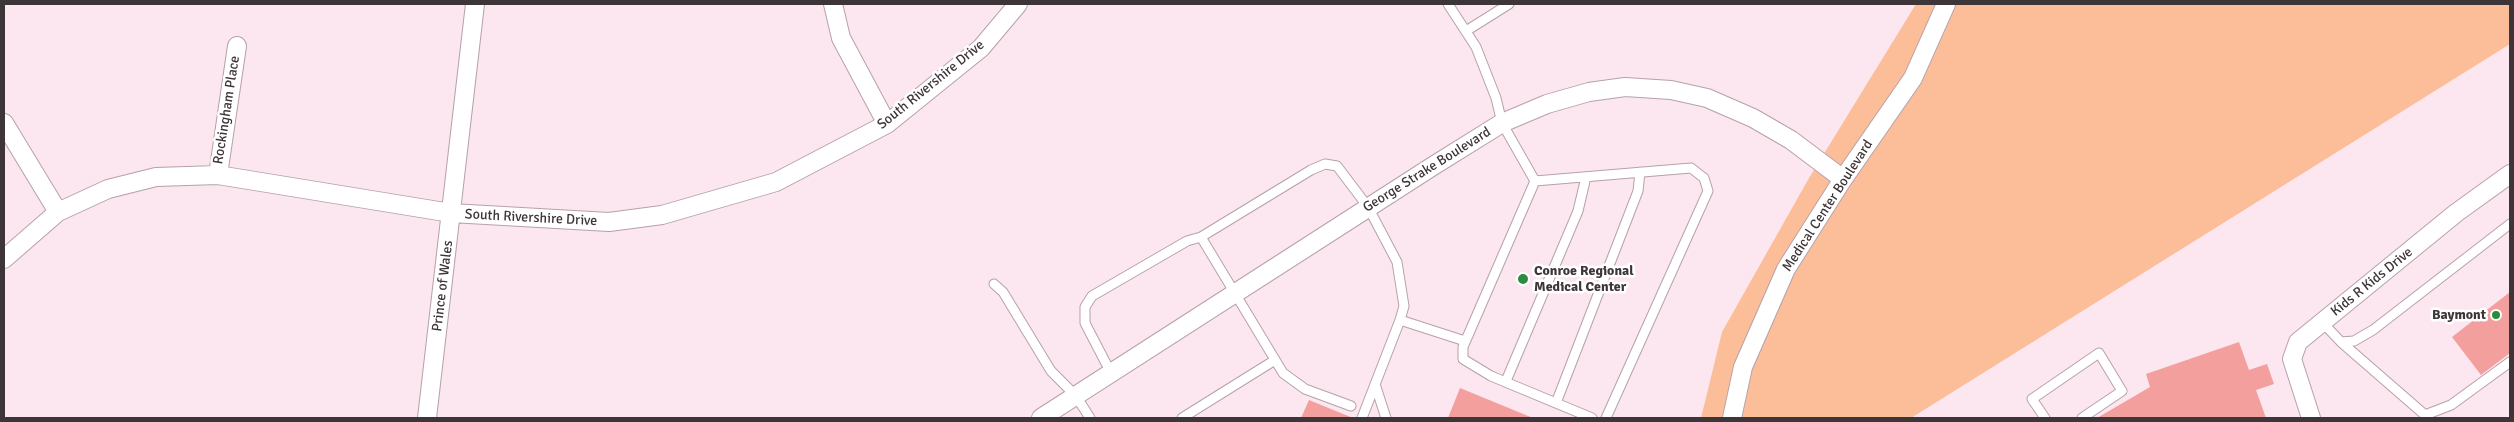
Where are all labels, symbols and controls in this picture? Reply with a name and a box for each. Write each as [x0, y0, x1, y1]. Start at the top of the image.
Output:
street label: South Rivershire Drive [874, 37, 988, 133]
street label: Rockingham Place [210, 55, 244, 165]
street label: George Strake Boulevard [1360, 124, 1494, 216]
street label: Medical Center Boulevard [1779, 137, 1877, 275]
street label: South Rivershire Drive [464, 206, 598, 230]
street label: Prince of Wales [429, 239, 457, 333]
street label: Kids R Kids Drive [2328, 244, 2416, 320]
place label: Conroe Regional Medical Center [1534, 263, 1634, 296]
marker: Conroe Regional Medical Center [1516, 272, 1530, 286]
place label: Baymont [2432, 307, 2486, 323]
marker: Baymont [2490, 309, 2502, 321]

